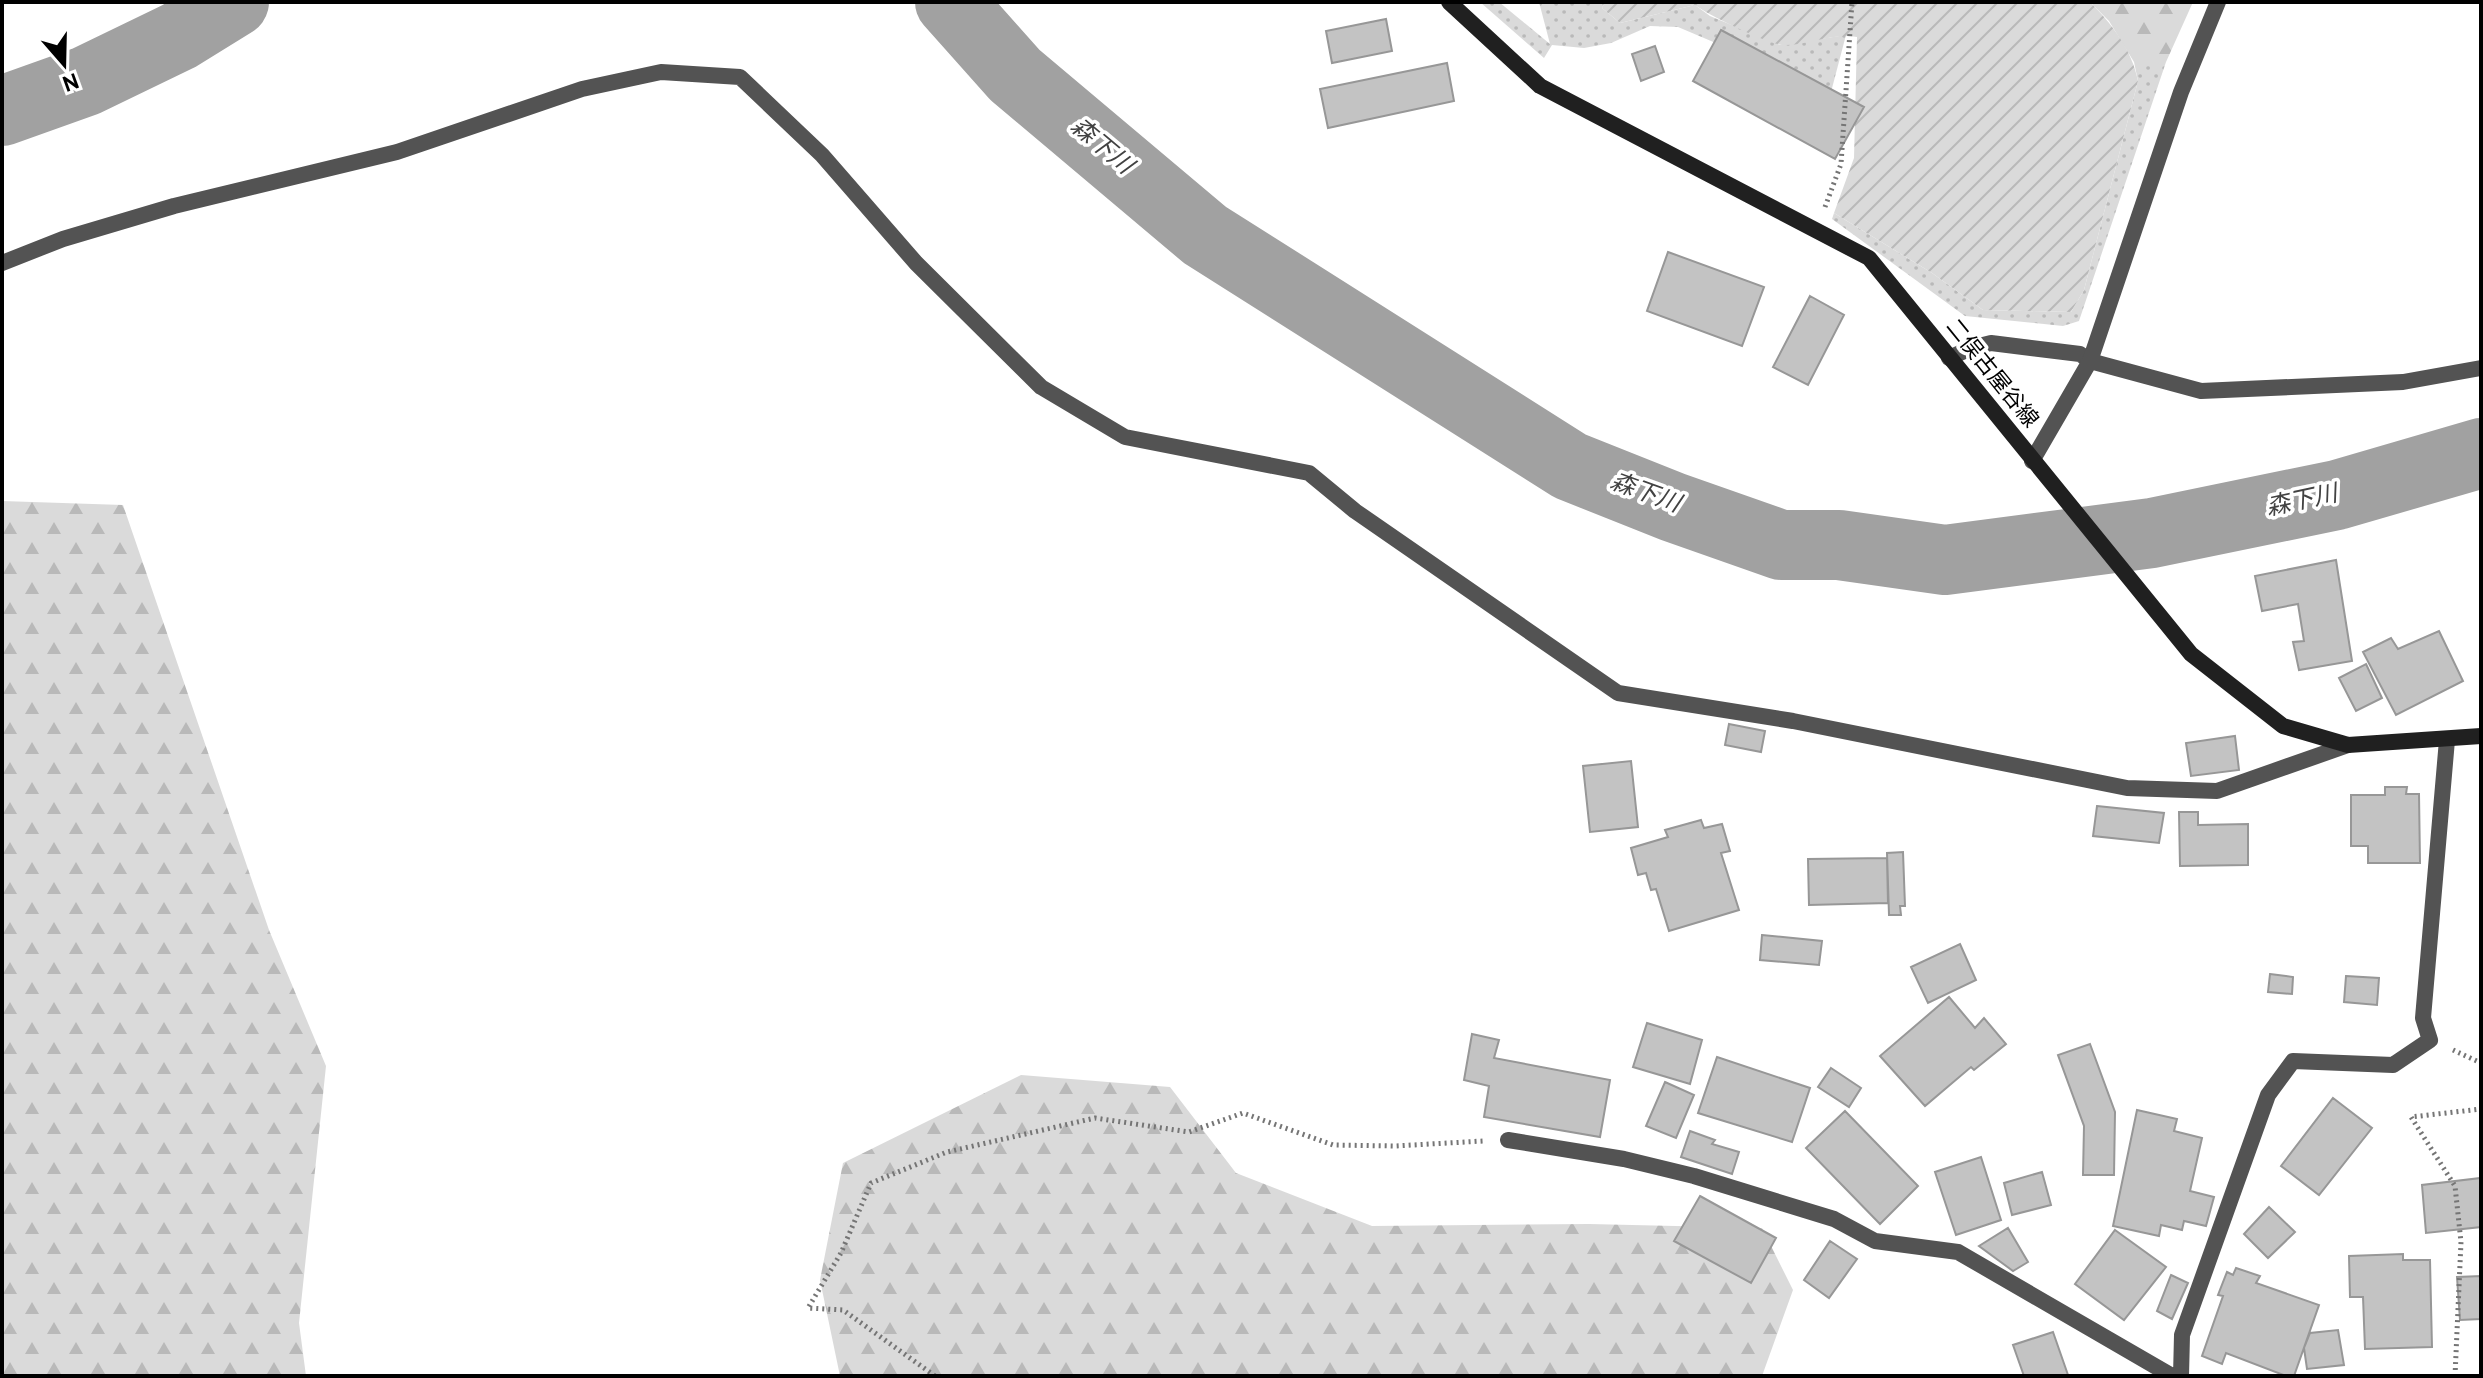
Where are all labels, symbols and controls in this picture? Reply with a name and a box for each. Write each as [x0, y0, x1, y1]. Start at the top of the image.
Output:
north arrow [24, 24, 104, 104]
text: N [58, 65, 82, 96]
water label: 森下川 [1064, 112, 1141, 184]
street label: 二俣古屋谷線 [1939, 314, 2043, 434]
water label: 森下川 [1606, 468, 1687, 521]
water label: 森下川 [2264, 479, 2343, 524]

